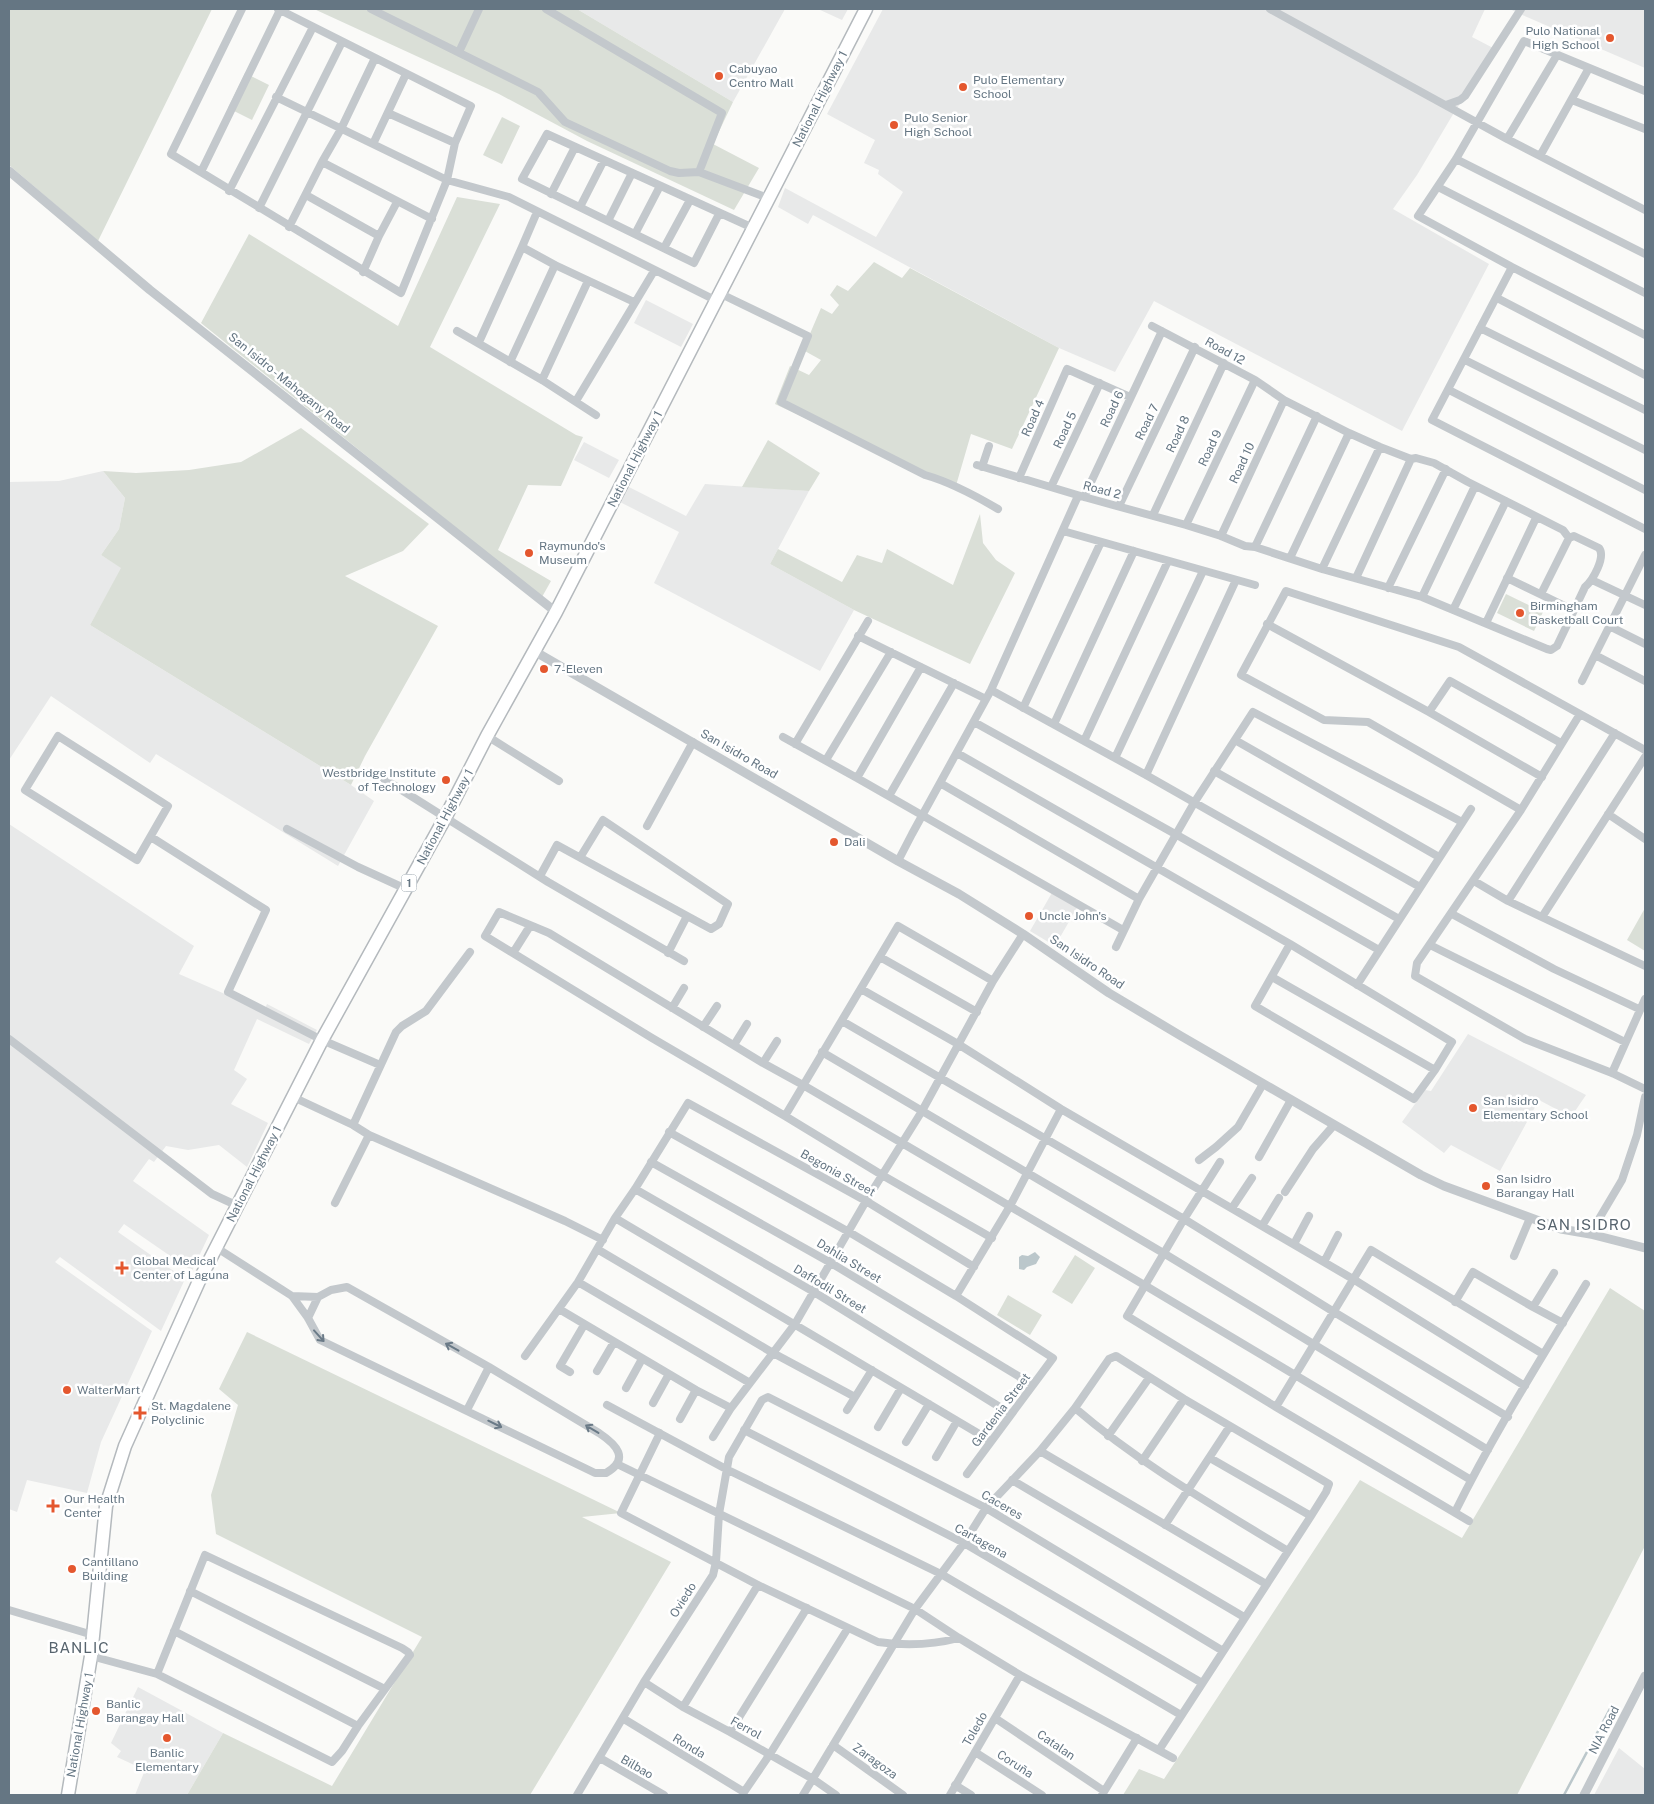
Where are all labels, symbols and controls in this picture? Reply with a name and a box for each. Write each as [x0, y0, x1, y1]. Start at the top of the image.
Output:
place label: Pulo National High School [1525, 24, 1600, 52]
marker: Pulo National High School [1604, 32, 1616, 44]
street label: National Highway 1 [790, 49, 850, 149]
place label: Cabuyao Centro Mall [729, 62, 794, 90]
marker: Cabuyao Centro Mall [713, 70, 725, 82]
place label: Pulo Elementary School [973, 73, 1065, 101]
marker: Pulo Elementary School [957, 81, 969, 93]
place label: Pulo Senior High School [904, 111, 972, 139]
marker: Pulo Senior High School [888, 119, 900, 131]
street label: San Isidro - Mahogany Road [226, 330, 352, 436]
street label: Road 12 [1203, 334, 1247, 368]
street label: Road 6 [1097, 388, 1127, 430]
street label: Road 4 [1019, 397, 1047, 439]
street label: Road 7 [1132, 402, 1162, 442]
street label: National Highway 1 [605, 409, 665, 509]
street label: Road 5 [1050, 409, 1080, 451]
street label: Road 8 [1163, 413, 1193, 455]
street label: Road 9 [1195, 427, 1225, 469]
street label: Road 10 [1226, 440, 1258, 486]
street label: Road 2 [1082, 478, 1122, 502]
place label: Raymundo's Museum [539, 539, 605, 567]
marker: Raymundo's Museum [523, 547, 535, 559]
place label: Birmingham Basketball Court [1530, 599, 1624, 627]
marker: Birmingham Basketball Court [1514, 607, 1526, 619]
place label: 7-Eleven [554, 662, 603, 676]
marker: 7-Eleven [538, 663, 550, 675]
street label: San Isidro Road [698, 726, 780, 782]
place label: Westbridge Institute of Technology [322, 766, 437, 794]
street label: National Highway 1 [414, 767, 476, 867]
marker: Westbridge Institute of Technology [440, 774, 452, 786]
place label: Dali [844, 835, 866, 849]
marker: Dali [828, 836, 840, 848]
road number: 1 [402, 874, 416, 891]
place label: Uncle John's [1039, 909, 1107, 923]
marker: Uncle John's [1023, 910, 1035, 922]
street label: San Isidro Road [1047, 932, 1127, 992]
place label: San Isidro Elementary School [1483, 1094, 1589, 1122]
marker: San Isidro Elementary School [1467, 1102, 1479, 1114]
street label: National Highway 1 [224, 1124, 284, 1224]
street label: Begonia Street [798, 1147, 878, 1199]
place label: San Isidro Barangay Hall [1496, 1172, 1575, 1200]
marker: San Isidro Barangay Hall [1480, 1180, 1492, 1192]
district label: SAN ISIDRO [1536, 1216, 1632, 1233]
street label: Dahlia Street [814, 1236, 884, 1286]
place label: Global Medical Center of Laguna [133, 1254, 229, 1282]
marker: Global Medical Center of Laguna [115, 1261, 129, 1275]
street label: Daffodil Street [791, 1262, 869, 1316]
one-way arrow [313, 1329, 325, 1342]
one-way arrow [445, 1341, 460, 1351]
street label: Gardenia Street [969, 1370, 1033, 1450]
place label: WalterMart [77, 1383, 140, 1397]
marker: WalterMart [61, 1384, 73, 1396]
place label: St. Magdalene Polyclinic [151, 1399, 231, 1427]
marker: St. Magdalene Polyclinic [133, 1406, 147, 1420]
one-way arrow [487, 1419, 502, 1429]
one-way arrow [586, 1423, 600, 1433]
street label: Caceres [979, 1488, 1025, 1522]
place label: Our Health Center [64, 1492, 125, 1520]
marker: Our Health Center [46, 1499, 60, 1513]
street label: Cartagena [952, 1521, 1010, 1561]
place label: Cantillano Building [82, 1555, 139, 1583]
marker: Cantillano Building [66, 1563, 78, 1575]
street label: Oviedo [667, 1580, 699, 1620]
district label: BANLIC [48, 1639, 110, 1656]
street label: National Highway 1 [64, 1672, 96, 1778]
place label: Banlic Barangay Hall [106, 1697, 185, 1725]
street label: NIA Road [1586, 1704, 1622, 1756]
marker: Banlic Barangay Hall [90, 1705, 102, 1717]
street label: Toledo [960, 1709, 990, 1749]
street label: Ferrol [728, 1714, 764, 1742]
street label: Catalan [1034, 1727, 1078, 1763]
street label: Ronda [670, 1731, 708, 1761]
marker: Banlic Elementary [161, 1732, 173, 1744]
street label: Zaragoza [850, 1740, 900, 1782]
place label: Banlic Elementary [135, 1746, 199, 1774]
street label: Coruña [994, 1747, 1036, 1781]
street label: Bilbao [618, 1752, 656, 1782]

